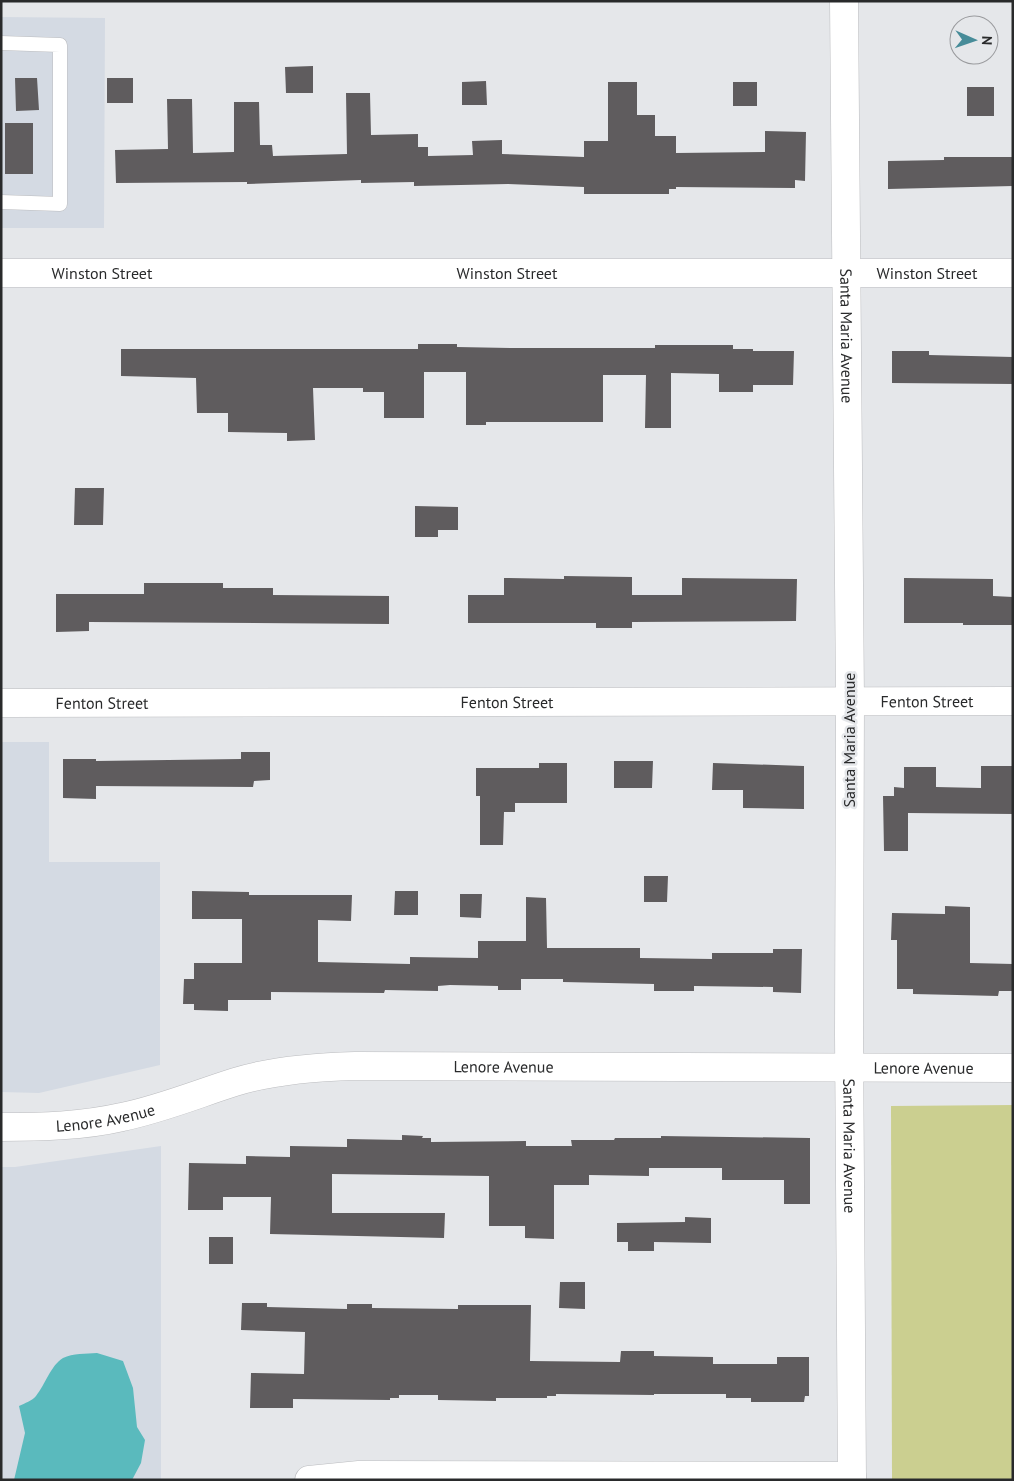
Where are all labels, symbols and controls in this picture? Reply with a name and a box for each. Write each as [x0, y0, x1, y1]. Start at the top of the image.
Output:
north arrow [949, 15, 999, 65]
text: N [978, 36, 996, 45]
street label: Winston Street [52, 263, 153, 283]
street label: Winston Street [457, 263, 558, 283]
street label: Winston Street [877, 263, 978, 283]
street label: Santa Maria Avenue [836, 268, 857, 404]
street label: Santa Maria Avenue [839, 673, 859, 807]
street label: Fenton Street [880, 691, 974, 711]
street label: Fenton Street [460, 692, 554, 712]
street label: Fenton Street [55, 693, 149, 713]
street label: Lenore Avenue [453, 1056, 554, 1077]
street label: Lenore Avenue [873, 1058, 974, 1078]
street label: Santa Maria Avenue [839, 1078, 860, 1214]
street label: Lenore Avenue [55, 1099, 157, 1136]

